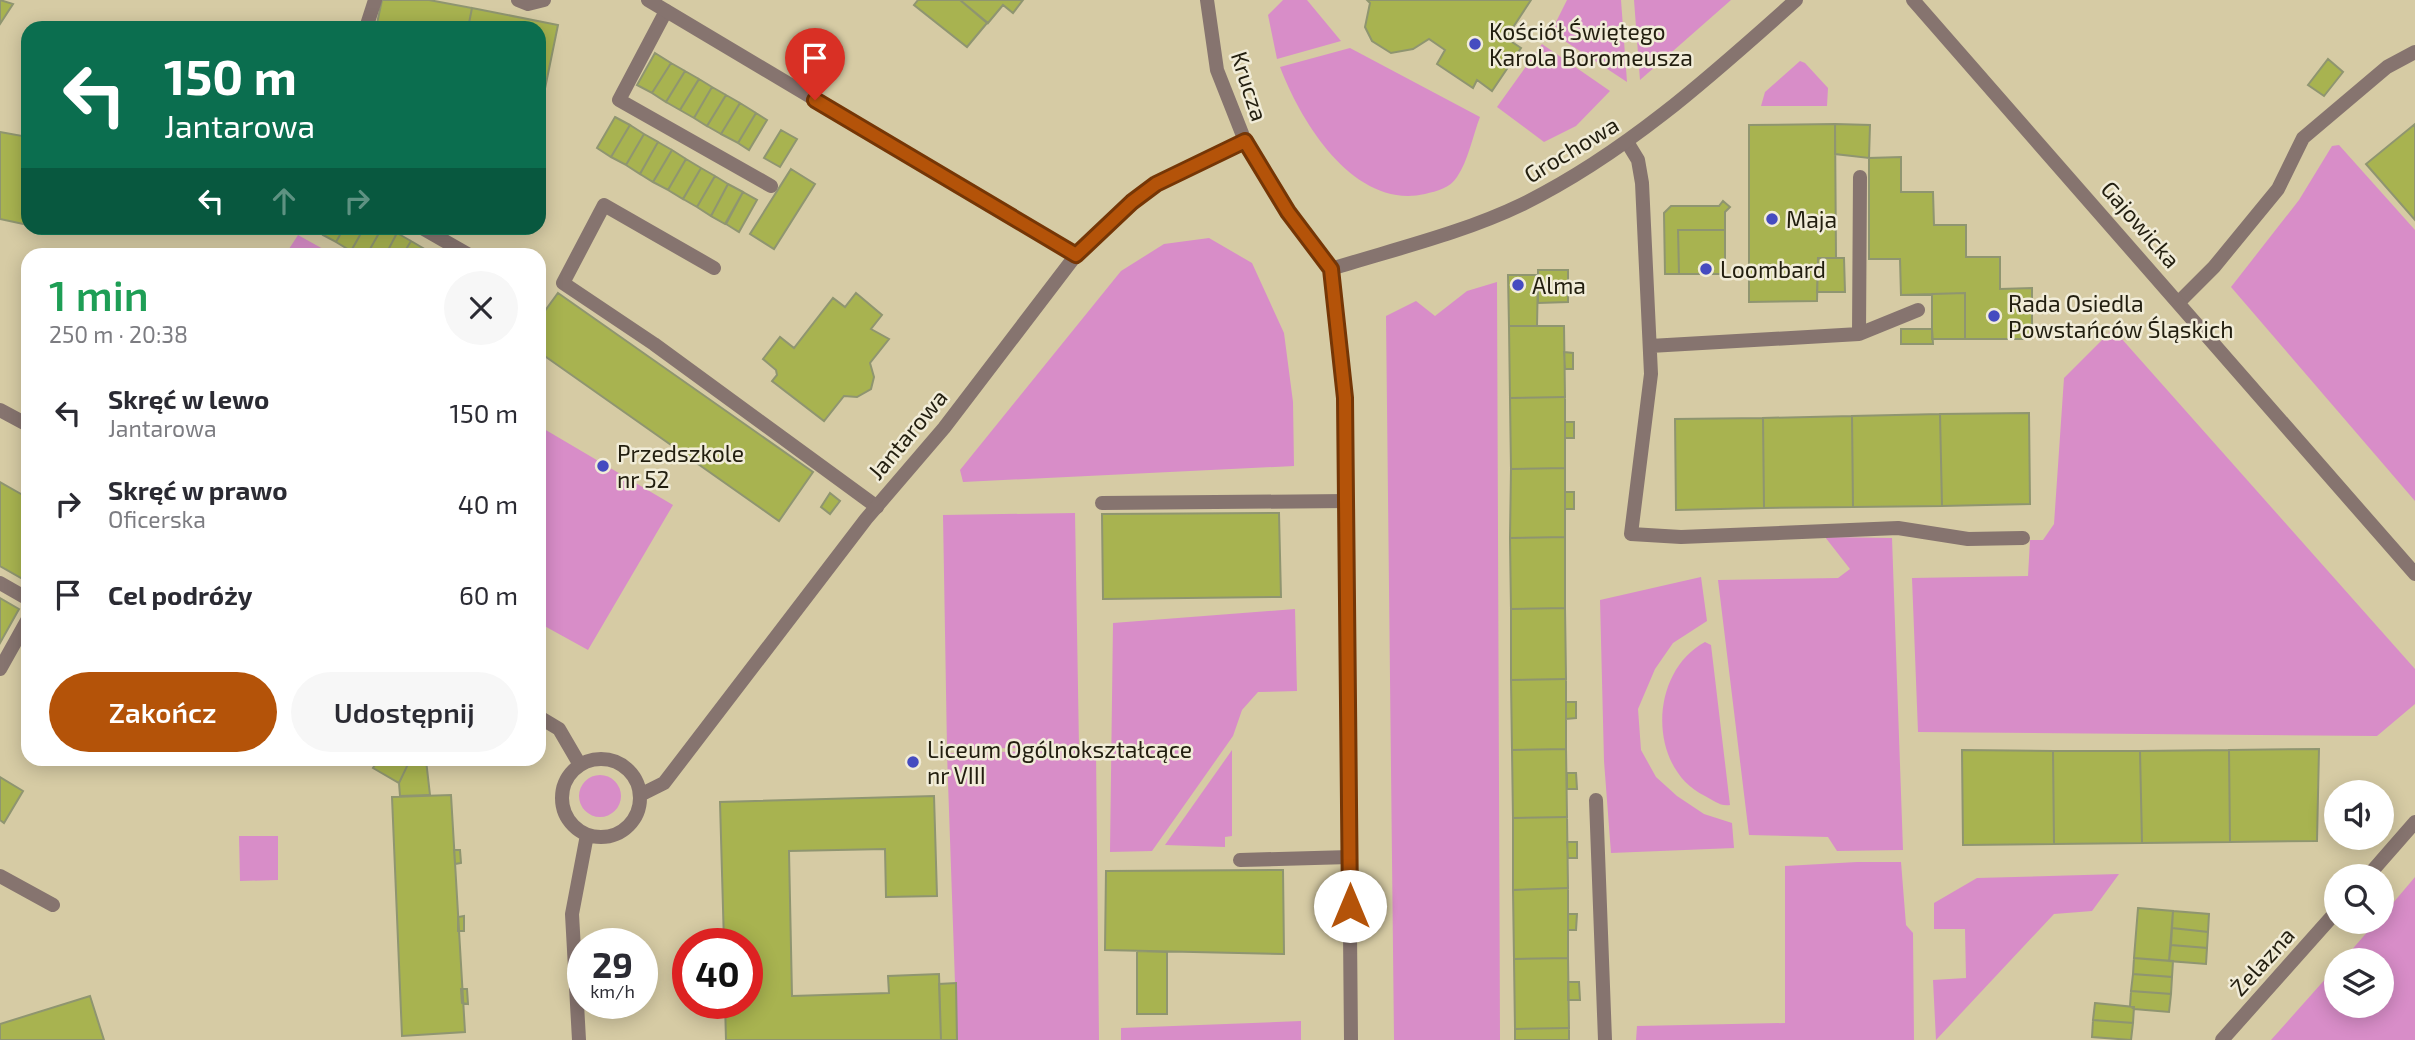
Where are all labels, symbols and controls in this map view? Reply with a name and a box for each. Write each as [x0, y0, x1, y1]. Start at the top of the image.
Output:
place label: Kościół Świętego Karola Boromeusza [1489, 17, 1693, 71]
pin [785, 28, 845, 100]
marker: Kościół Świętego Karola Boromeusza [1467, 36, 1483, 52]
icon: arrive [796, 39, 834, 77]
text: 150 m [164, 46, 297, 105]
street label: Krucza [1226, 48, 1274, 124]
icon: left [49, 49, 140, 140]
text: Jantarowa [164, 106, 315, 144]
street label: Grochowa [1519, 110, 1623, 188]
street label: Gajowicka [2096, 175, 2186, 273]
icon: left [192, 182, 230, 220]
icon: ahead [265, 182, 303, 220]
icon: right [338, 182, 376, 220]
place label: Maja [1786, 205, 1837, 233]
marker: Maja [1764, 211, 1780, 227]
place label: Loombard [1720, 255, 1826, 283]
marker: Loombard [1698, 261, 1714, 277]
text: 1 min [49, 269, 149, 319]
button: close [444, 271, 518, 345]
place label: Alma [1532, 271, 1586, 299]
marker: Alma [1510, 277, 1526, 293]
place label: Rada Osiedla Powstańców Śląskich [2008, 289, 2234, 343]
marker: Rada Osiedla Powstańców Śląskich [1986, 308, 2002, 324]
text: 250 m · 20:38 [49, 320, 188, 348]
text: Skręć w lewo [108, 383, 269, 414]
street label: Jantarowa [861, 383, 953, 485]
icon: left [49, 394, 87, 432]
text: 150 m [449, 397, 518, 428]
text: Jantarowa [108, 414, 217, 442]
place label: Przedszkole nr 52 [617, 439, 744, 493]
marker: Przedszkole nr 52 [595, 458, 611, 474]
text: Skręć w prawo [108, 474, 288, 505]
icon: right [49, 485, 87, 523]
text: 40 m [458, 488, 518, 519]
text: Oficerska [108, 505, 206, 533]
icon: arrive [49, 576, 87, 614]
text: Cel podróży [108, 579, 253, 610]
text: 60 m [459, 579, 518, 610]
button: Zakończ [49, 672, 277, 752]
button: Udostępnij [291, 672, 518, 752]
place label: Liceum Ogólnokształcące nr VIII [927, 735, 1192, 789]
marker: Liceum Ogólnokształcące nr VIII [905, 754, 921, 770]
map controls [2324, 780, 2394, 1018]
button: sound [2324, 780, 2394, 850]
button: search [2324, 864, 2394, 934]
position arrow [1313, 869, 1387, 943]
street label: Żelazna [2224, 921, 2300, 1001]
speed limit sign: 40 [672, 928, 763, 1019]
text: 29 [592, 943, 633, 985]
button: layers [2324, 948, 2394, 1018]
text: km/h [590, 980, 635, 1002]

